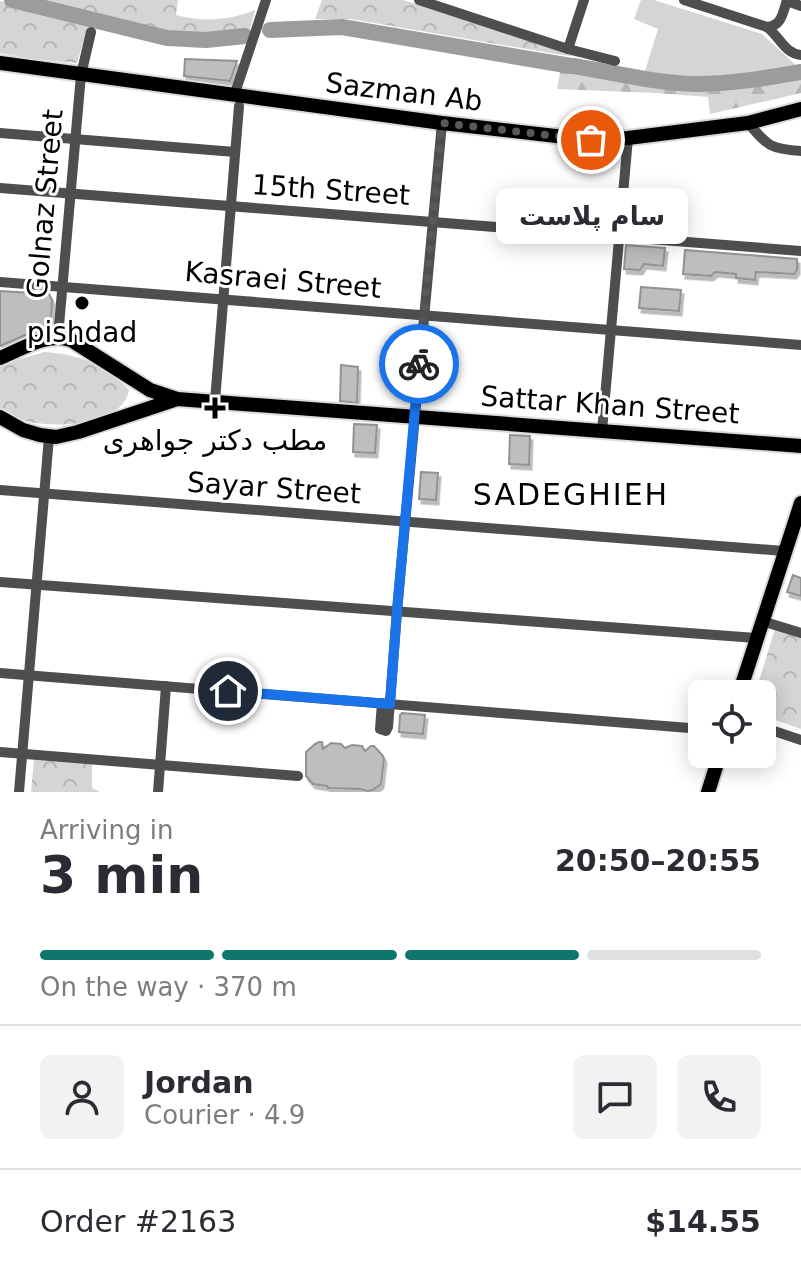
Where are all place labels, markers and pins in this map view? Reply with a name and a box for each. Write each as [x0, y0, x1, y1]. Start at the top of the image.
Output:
pin [557, 106, 625, 174]
callout: سام پلاست [495, 188, 687, 244]
marker: pishdad [73, 294, 91, 312]
place label: pishdad [27, 316, 137, 349]
marker: مطب دکتر جواهری [204, 397, 226, 419]
place label: مطب دکتر جواهری [103, 424, 327, 457]
pin [194, 657, 262, 725]

